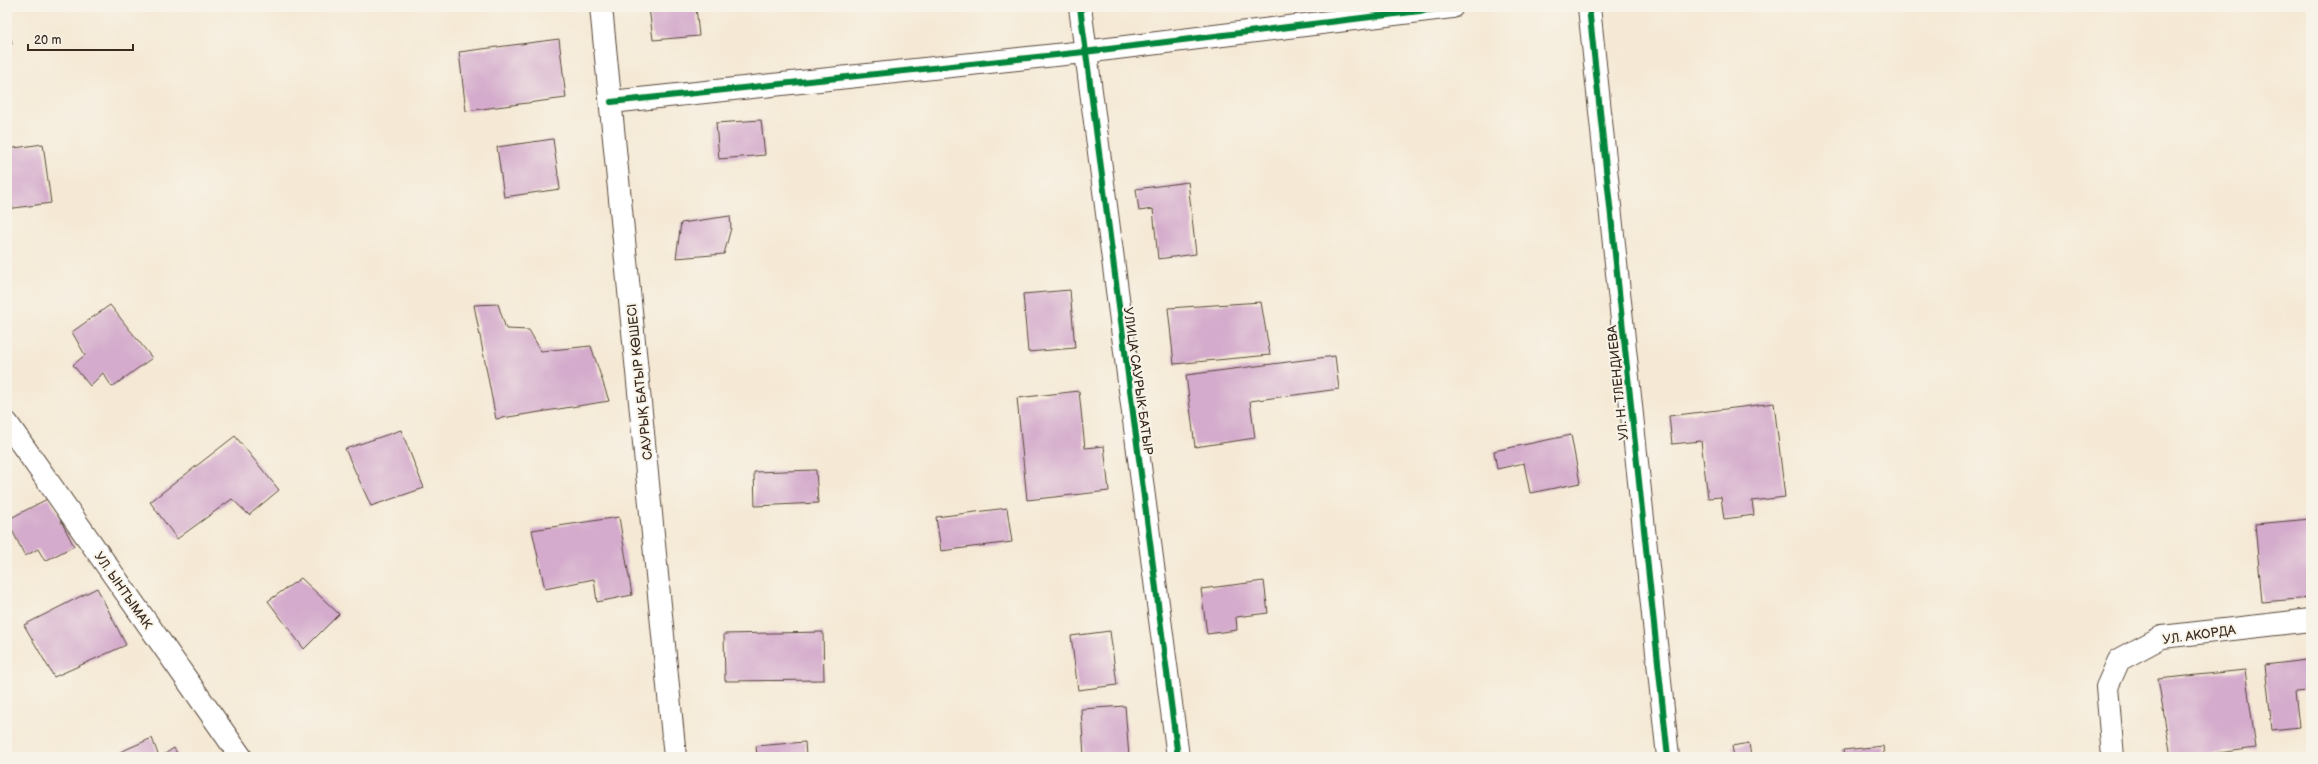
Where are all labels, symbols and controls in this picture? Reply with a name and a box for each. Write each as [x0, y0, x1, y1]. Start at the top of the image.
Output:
scale bar [28, 26, 133, 52]
text: 20 m [34, 33, 61, 48]
street label: САУРЫҚ БАТЫР КӨШЕСІ [624, 303, 656, 461]
street label: УЛИЦА САУРЫК БАТЫР [1120, 306, 1156, 457]
street label: УЛ. Н. ТЛЕНДИЕВА [1604, 324, 1632, 441]
street label: УЛ. ЫНТЫМАК [91, 549, 156, 633]
street label: УЛ. АКОРДА [2162, 622, 2237, 648]

